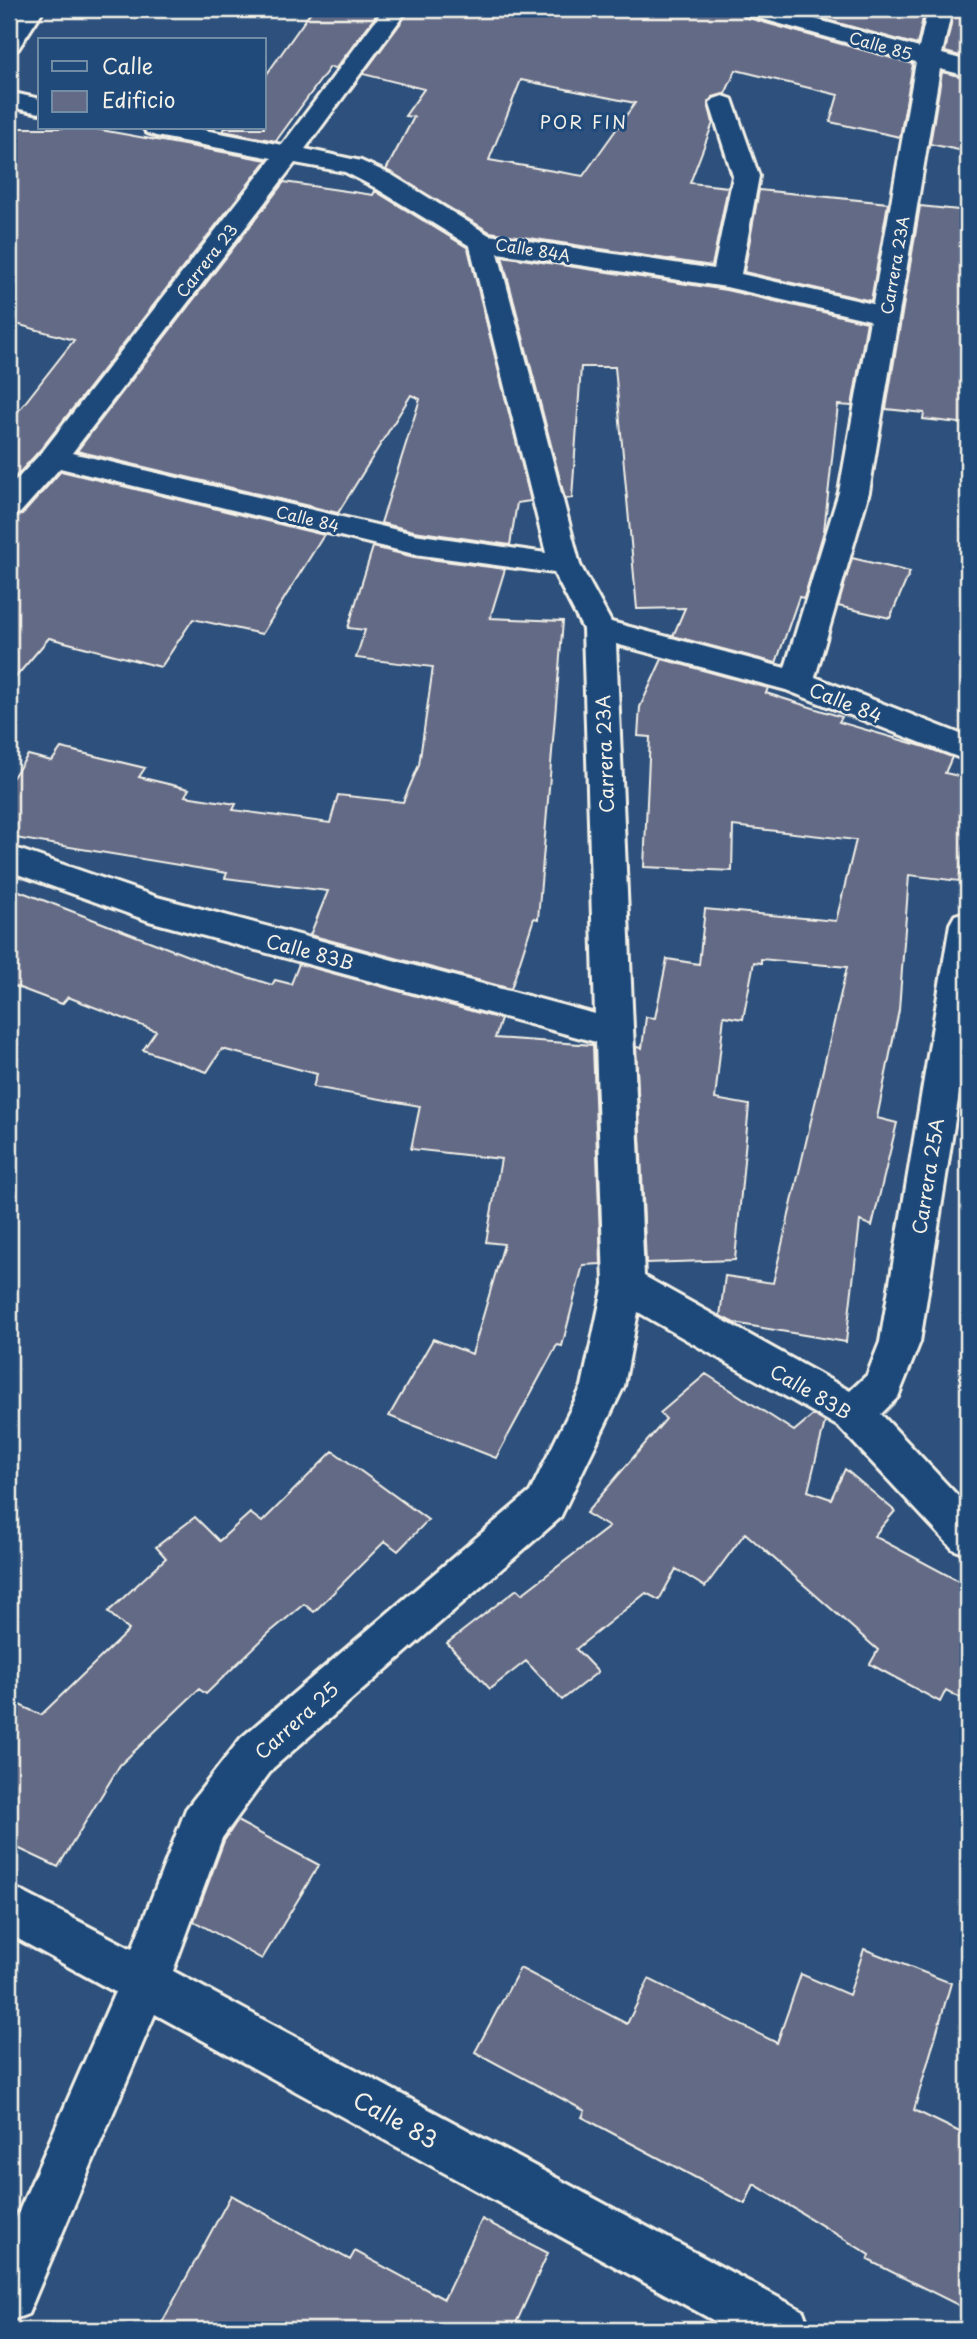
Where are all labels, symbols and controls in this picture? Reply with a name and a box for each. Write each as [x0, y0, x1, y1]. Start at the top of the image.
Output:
street label: Calle 85 [847, 25, 915, 65]
legend [38, 38, 266, 130]
text: Calle [102, 49, 153, 81]
text: Edificio [102, 83, 175, 115]
district label: POR FIN [540, 108, 628, 135]
street label: Carrera 23A [874, 214, 915, 316]
street label: Carrera 23 [169, 218, 243, 302]
street label: Calle 84A [494, 231, 573, 267]
street label: Calle 84 [274, 499, 342, 537]
street label: Calle 84 [805, 675, 887, 729]
street label: Carrera 23A [588, 694, 620, 813]
street label: Calle 83B [263, 926, 357, 976]
street label: Carrera 25A [904, 1116, 950, 1236]
street label: Calle 83B [765, 1356, 857, 1426]
street label: Carrera 25 [248, 1675, 344, 1765]
street label: Calle 83 [347, 2081, 445, 2157]

